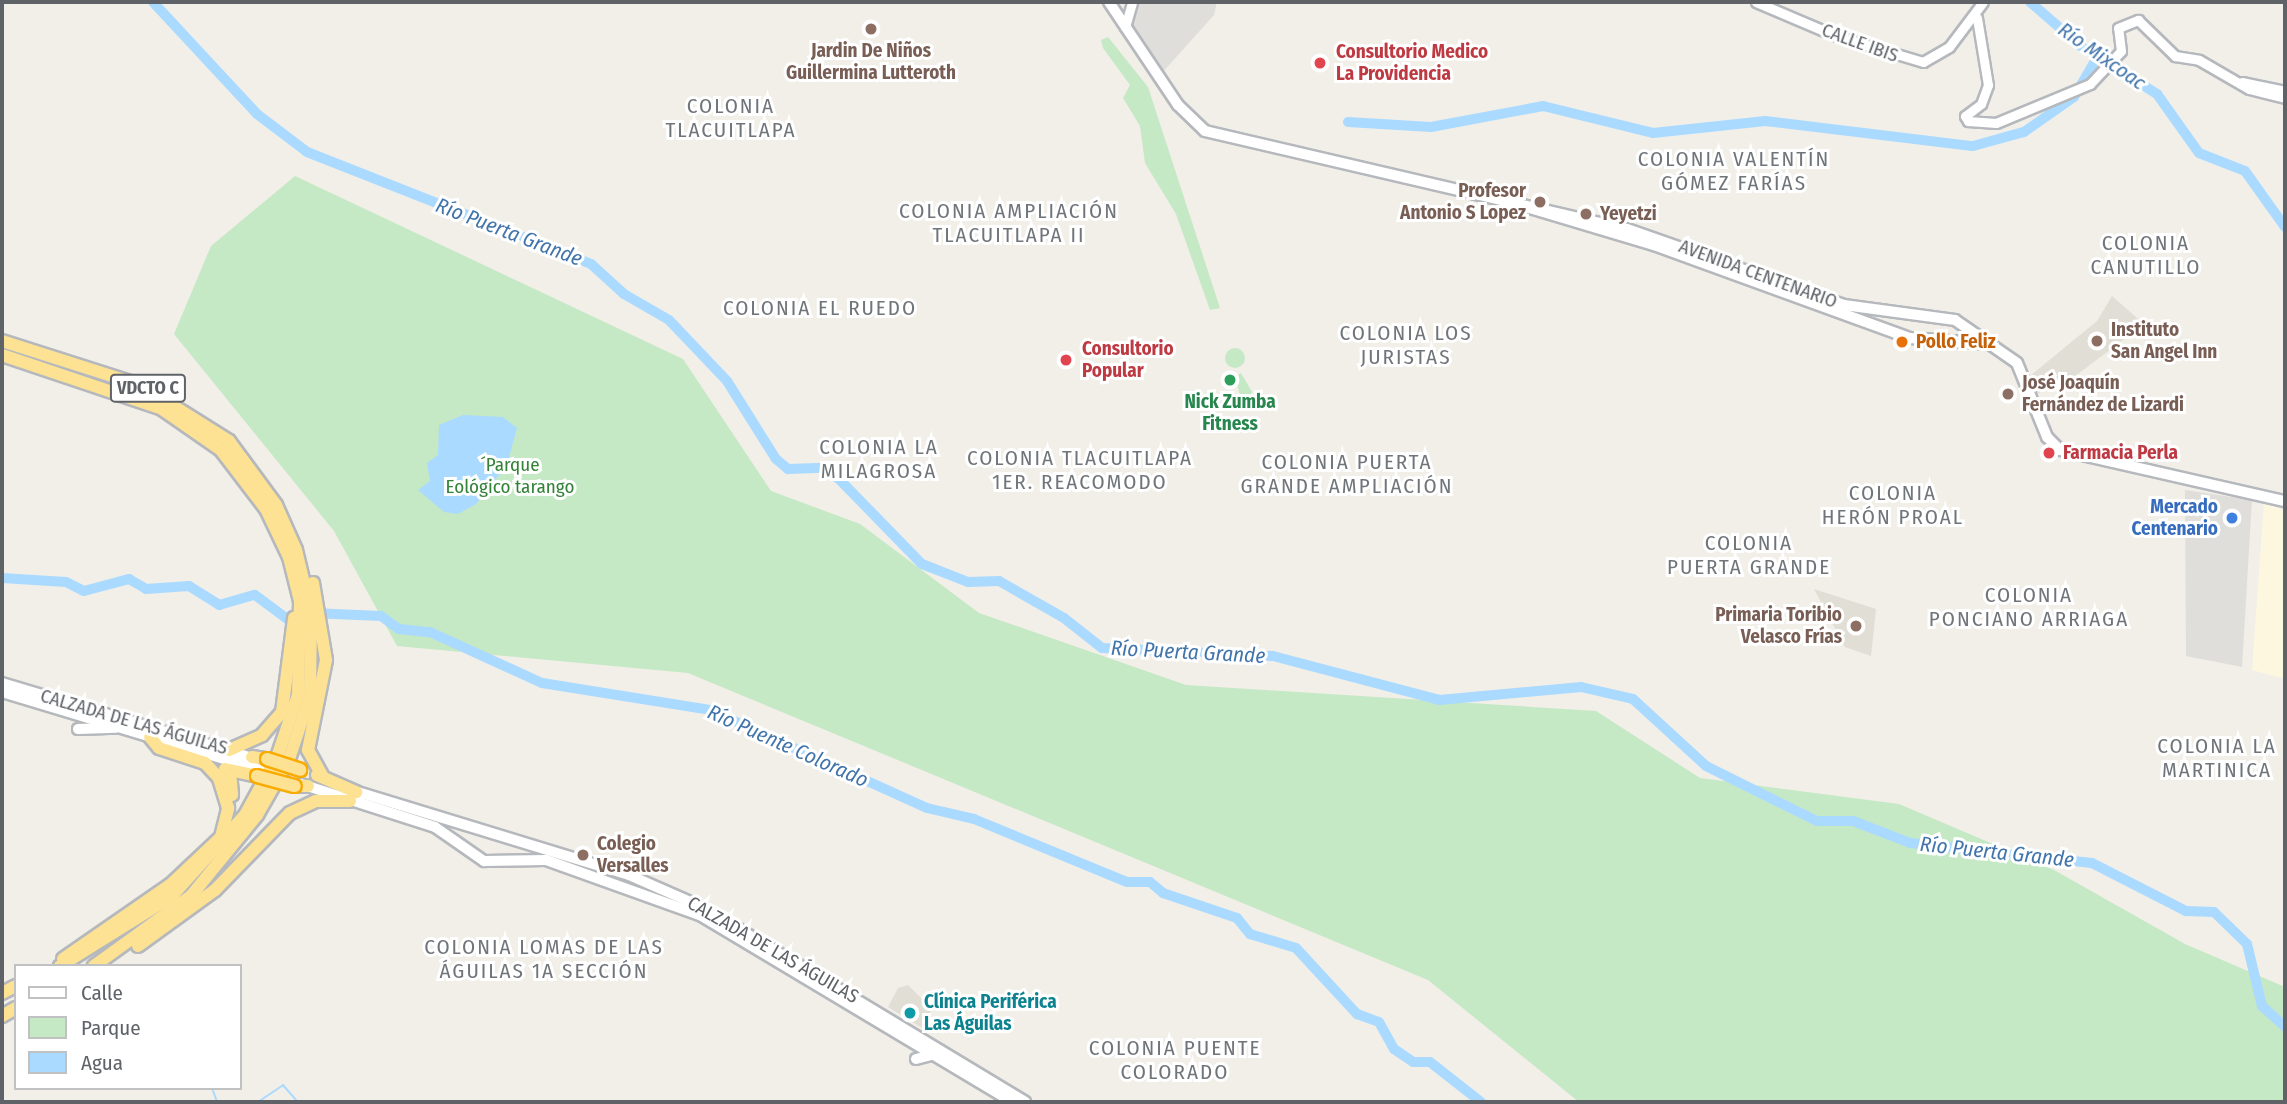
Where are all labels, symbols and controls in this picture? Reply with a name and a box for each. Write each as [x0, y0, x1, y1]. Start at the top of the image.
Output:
water label: Río Mixcoac [2053, 17, 2151, 95]
street label: CALLE IBIS [1819, 19, 1901, 67]
marker: Jardin De Niños Guillermina Lutteroth [863, 21, 879, 37]
place label: Jardin De Niños Guillermina Lutteroth [786, 40, 956, 84]
place label: Consultorio Medico La Providencia [1336, 41, 1488, 85]
marker: Consultorio Medico La Providencia [1310, 53, 1330, 73]
district label: COLONIA TLACUITLAPA [667, 93, 795, 143]
district label: COLONIA VALENTÍN GÓMEZ FARÍAS [1640, 146, 1828, 196]
place label: Profesor Antonio S Lopez [1400, 180, 1526, 224]
water label: Río Puerta Grande [432, 193, 586, 271]
marker: Profesor Antonio S Lopez [1532, 194, 1548, 210]
district label: COLONIA AMPLIACIÓN TLACUITLAPA II [901, 198, 1117, 248]
place label: Yeyetzi [1600, 203, 1657, 225]
marker: Yeyetzi [1578, 206, 1594, 222]
district label: COLONIA CANUTILLO [2092, 230, 2200, 280]
street label: AVENIDA CENTENARIO [1676, 235, 1840, 313]
district label: COLONIA EL RUEDO [725, 295, 915, 321]
place label: Instituto San Angel Inn [2111, 319, 2217, 363]
district label: COLONIA LOS JURISTAS [1341, 320, 1471, 370]
place label: Pollo Feliz [1916, 331, 1996, 353]
marker: Instituto San Angel Inn [2089, 333, 2105, 349]
marker: Pollo Feliz [1894, 334, 1910, 350]
place label: Consultorio Popular [1082, 338, 1174, 382]
marker: Consultorio Popular [1056, 350, 1076, 370]
marker: Nick Zumba Fitness [1222, 372, 1238, 388]
place label: José Joaquín Fernández de Lizardi [2022, 372, 2184, 416]
road number: VDCTO C [110, 374, 186, 402]
marker: José Joaquín Fernández de Lizardi [2000, 386, 2016, 402]
place label: Nick Zumba Fitness [1184, 391, 1276, 435]
district label: COLONIA LA MILAGROSA [820, 434, 938, 484]
place label: Farmacia Perla [2063, 442, 2178, 464]
district label: COLONIA TLACUITLAPA 1ER. REACOMODO [969, 445, 1191, 495]
marker: Farmacia Perla [2041, 445, 2057, 461]
district label: COLONIA PUERTA GRANDE AMPLIACIÓN [1243, 449, 1451, 499]
park label: ´Parque Eológico tarango [446, 454, 574, 498]
district label: COLONIA HERÓN PROAL [1823, 480, 1963, 530]
place label: Mercado Centenario [2131, 496, 2218, 540]
marker: Mercado Centenario [2224, 510, 2240, 526]
district label: COLONIA PUERTA GRANDE [1669, 530, 1829, 580]
district label: COLONIA PONCIANO ARRIAGA [1931, 582, 2127, 632]
place label: Primaria Toribio Velasco Frías [1715, 604, 1842, 648]
marker: Primaria Toribio Velasco Frías [1848, 618, 1864, 634]
water label: Río Puerta Grande [1110, 635, 1266, 669]
street label: CALZADA DE LAS ÁGUILAS [38, 684, 230, 760]
water label: Río Puente Colorado [704, 699, 872, 793]
district label: COLONIA LA MARTINICA [2158, 733, 2276, 783]
water label: Río Puerta Grande [1919, 831, 2075, 873]
place label: Colegio Versalles [597, 833, 669, 877]
marker: Colegio Versalles [575, 847, 591, 863]
street label: CALZADA DE LAS ÁGUILAS [683, 892, 863, 1008]
district label: COLONIA LOMAS DE LAS ÁGUILAS 1A SECCIÓN [427, 934, 661, 984]
legend [14, 964, 242, 1090]
text: Calle [81, 980, 123, 1006]
place label: Clínica Periférica Las Águilas [924, 991, 1057, 1035]
marker: Clínica Periférica Las Águilas [902, 1005, 918, 1021]
text: Parque [81, 1015, 141, 1041]
district label: COLONIA PUENTE COLORADO [1090, 1035, 1260, 1085]
text: Agua [81, 1050, 123, 1076]

